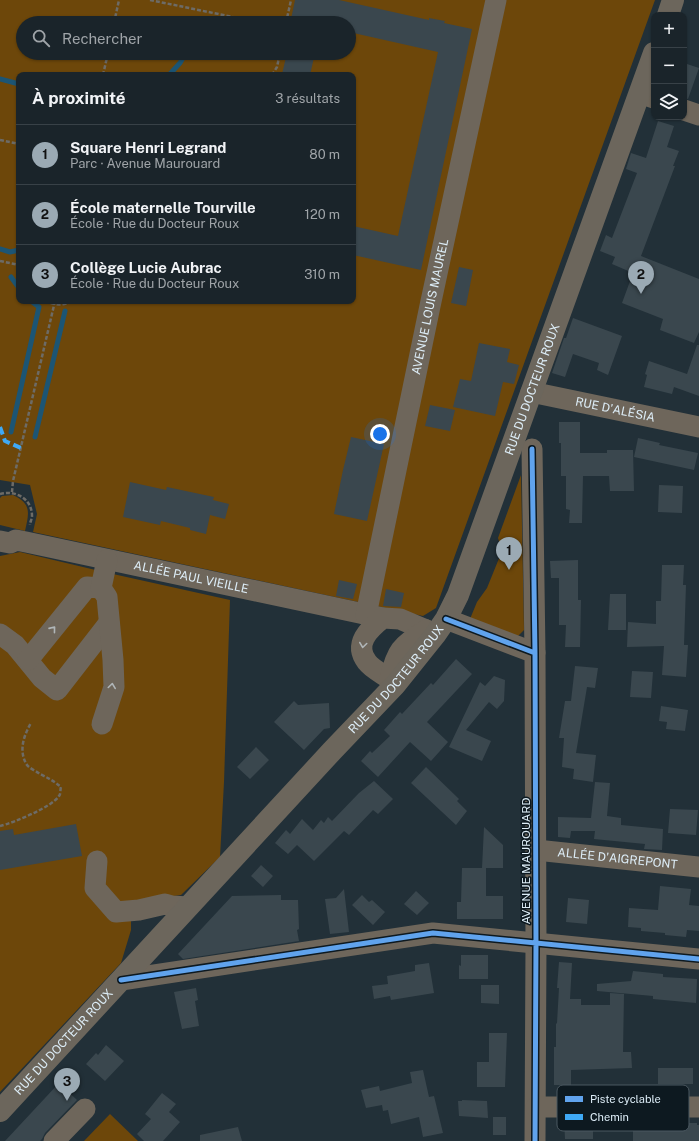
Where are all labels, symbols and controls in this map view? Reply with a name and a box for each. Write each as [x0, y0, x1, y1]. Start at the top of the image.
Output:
map controls [651, 12, 687, 120]
button: + [651, 12, 687, 48]
search box [16, 16, 356, 60]
icon: search [30, 27, 52, 49]
text: Rechercher [62, 30, 142, 47]
button: − [651, 48, 687, 84]
button: layers [651, 84, 687, 120]
text: À proximité [32, 88, 126, 108]
text: 3 résultats [275, 91, 340, 106]
text: Square Henri Legrand [70, 139, 226, 156]
text: 1 [42, 147, 48, 162]
text: 80 m [309, 147, 340, 162]
text: Parc · Avenue Maurouard [70, 156, 220, 171]
text: École maternelle Tourville [70, 199, 256, 216]
text: 2 [41, 207, 49, 222]
text: 120 m [305, 207, 340, 222]
text: École · Rue du Docteur Roux [70, 216, 239, 231]
street label: AVENUE LOUIS MAUREL [409, 237, 451, 376]
text: Collège Lucie Aubrac [70, 259, 222, 276]
pin: 2 [628, 261, 654, 294]
text: 3 [41, 267, 49, 282]
text: 310 m [304, 267, 340, 282]
text: École · Rue du Docteur Roux [70, 276, 239, 291]
street label: RUE DU DOCTEUR ROUX [502, 322, 563, 457]
street label: RUE D'ALÉSIA [574, 394, 657, 425]
your location [370, 424, 390, 444]
pin: 1 [496, 537, 522, 570]
street label: ALLÉE PAUL VIEILLE [132, 558, 250, 596]
street label: RUE DU DOCTEUR ROUX [345, 622, 447, 736]
one-way arrow [48, 627, 55, 634]
one-way arrow [359, 642, 368, 649]
one-way arrow [107, 683, 116, 689]
street label: AVENUE MAUROUARD [519, 797, 533, 925]
street label: ALLÉE D'AIGREPONT [557, 845, 678, 872]
street label: RUE DU DOCTEUR ROUX [12, 986, 116, 1098]
pin: 3 [54, 1068, 80, 1101]
legend [557, 1085, 689, 1131]
text: Piste cyclable [590, 1093, 661, 1105]
text: Chemin [590, 1111, 629, 1123]

